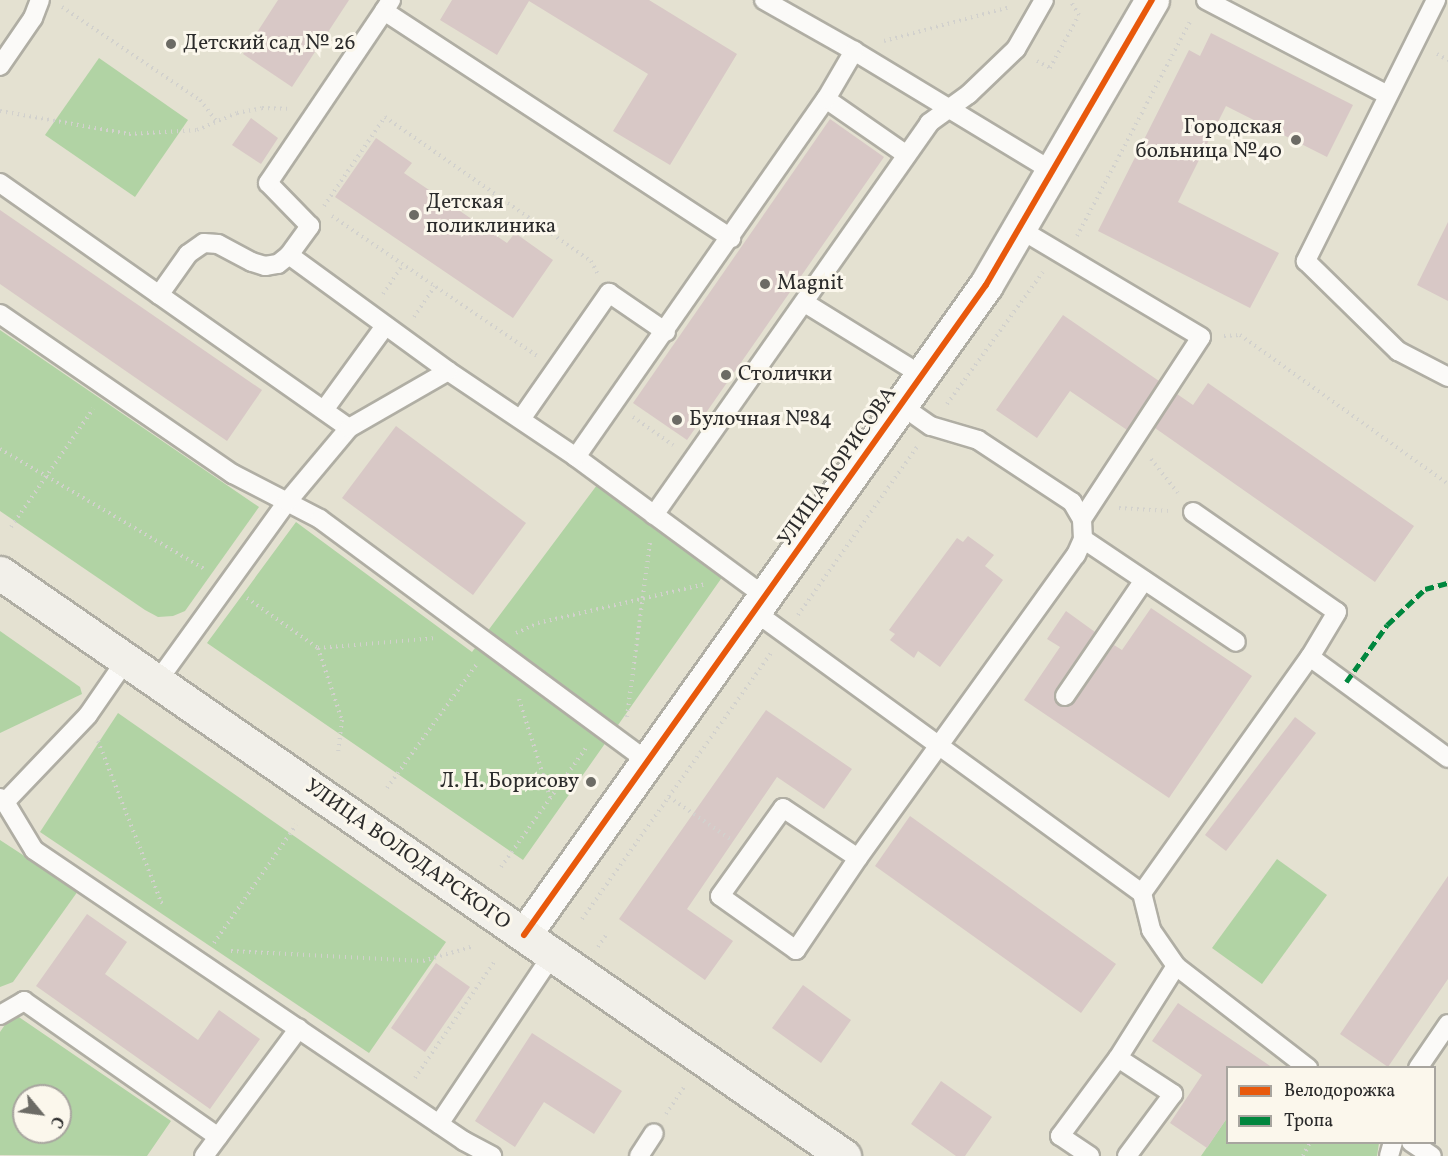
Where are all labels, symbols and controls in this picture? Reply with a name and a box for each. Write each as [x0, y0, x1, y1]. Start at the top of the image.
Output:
place label: Детский сад № 26 [183, 31, 355, 57]
marker: Детский сад № 26 [164, 37, 178, 51]
place label: Городская больница №40 [1136, 115, 1282, 165]
marker: Городская больница №40 [1287, 131, 1305, 149]
place label: Детская поликлиника [426, 190, 556, 240]
marker: Детская поликлиника [407, 208, 421, 222]
place label: Magnit [777, 271, 844, 297]
marker: Magnit [758, 277, 772, 291]
place label: Столички [738, 362, 832, 388]
marker: Столички [719, 368, 733, 382]
street label: УЛИЦА БОРИСОВА [773, 382, 903, 552]
place label: Булочная №84 [689, 407, 832, 433]
marker: Булочная №84 [670, 413, 684, 427]
place label: Л. Н. Борисову [440, 769, 579, 795]
street label: УЛИЦА ВОЛОДАРСКОГО [299, 774, 515, 936]
marker: Л. Н. Борисову [584, 775, 598, 789]
legend [1226, 1066, 1436, 1144]
text: Велодорожка [1284, 1079, 1395, 1104]
north arrow [12, 1084, 72, 1144]
text: Тропа [1284, 1109, 1333, 1134]
text: С [44, 1112, 68, 1132]

